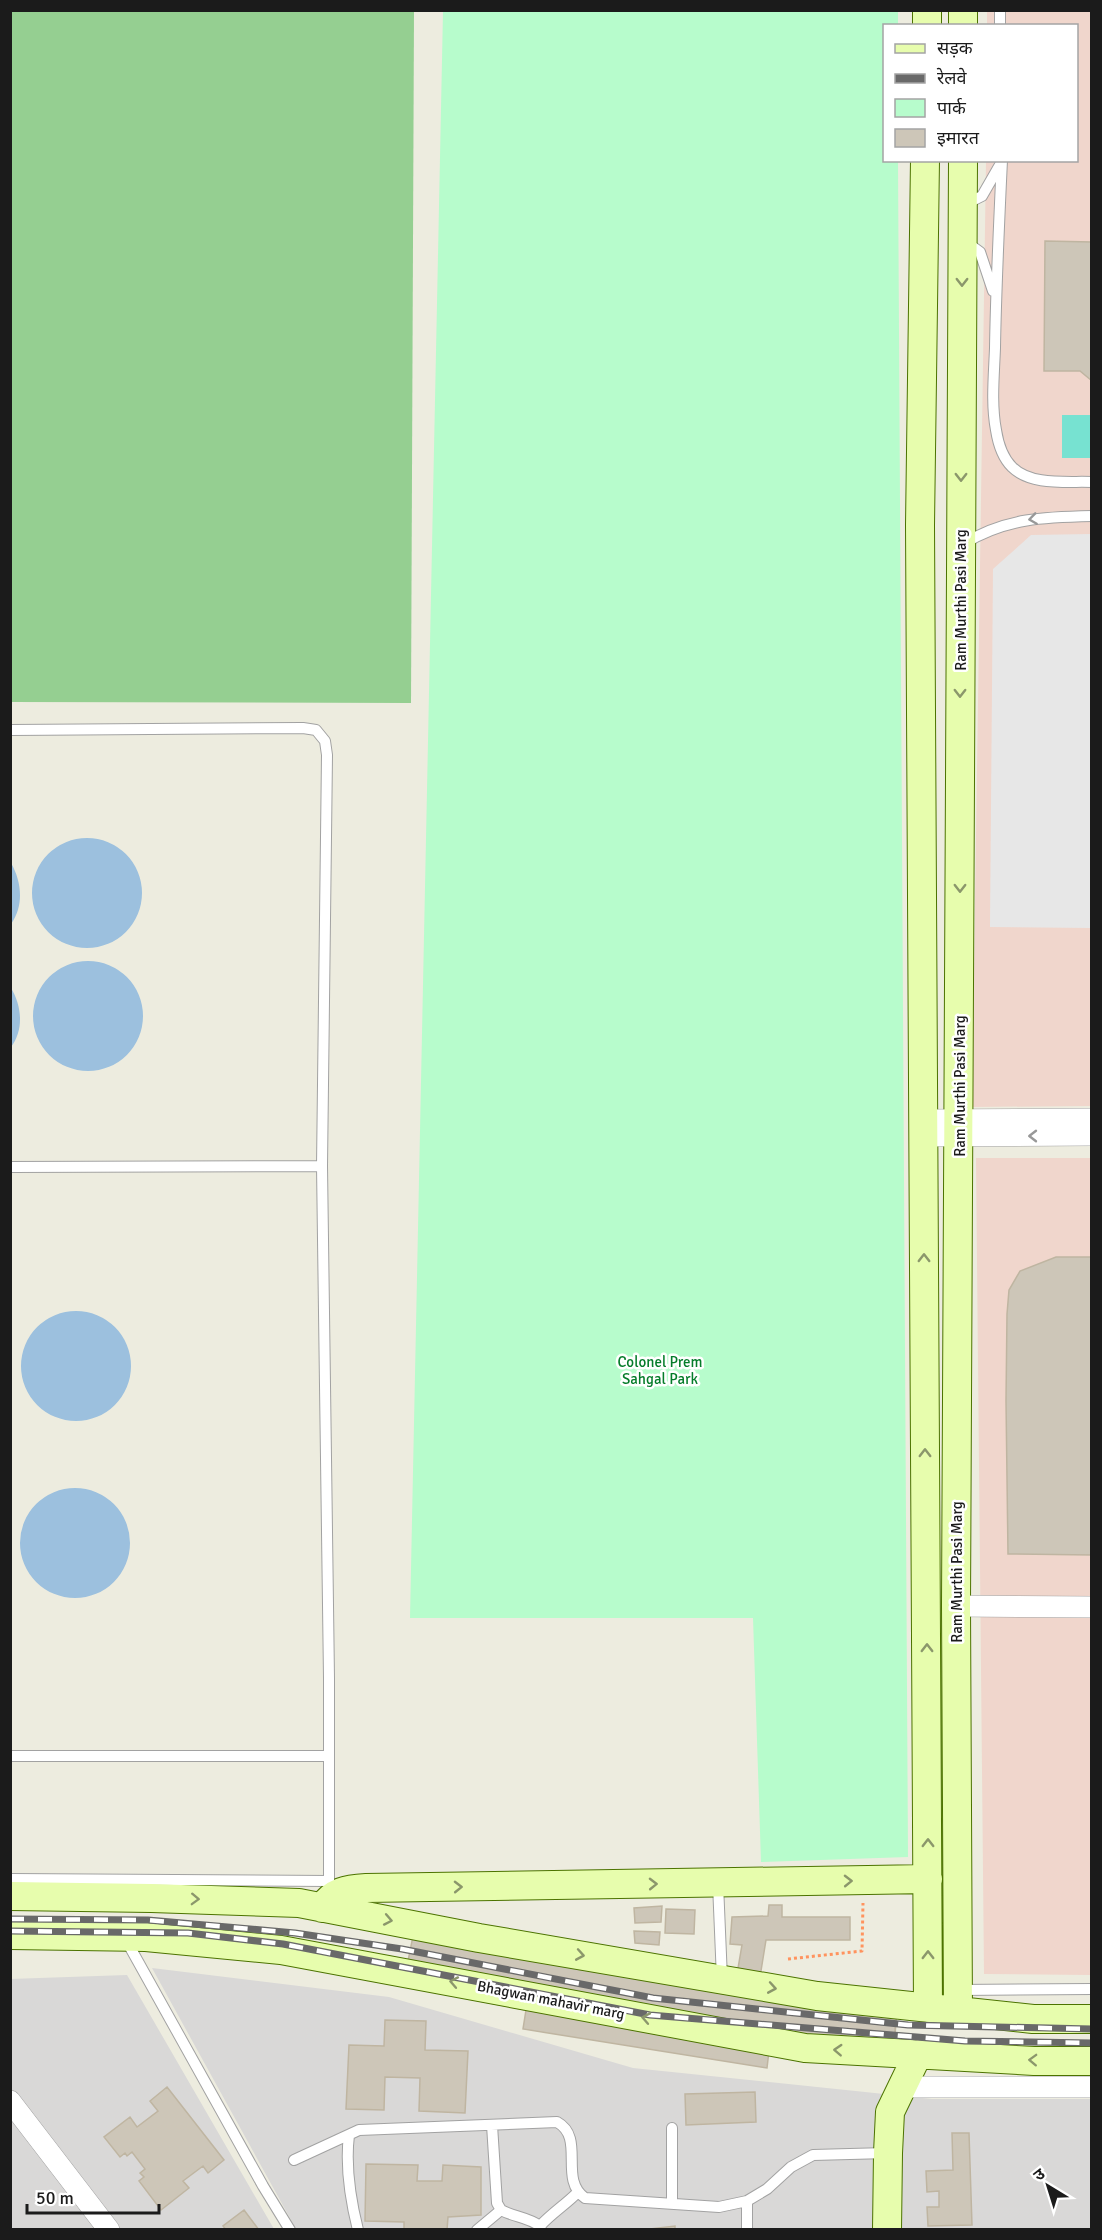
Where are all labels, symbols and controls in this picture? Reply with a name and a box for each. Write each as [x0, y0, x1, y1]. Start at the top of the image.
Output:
legend [883, 24, 1078, 162]
text: सड़क [937, 37, 974, 59]
text: रेलवे [936, 67, 968, 89]
text: पार्क [937, 97, 967, 119]
text: इमारत [937, 127, 980, 149]
one-way arrow [956, 277, 968, 286]
one-way arrow [955, 472, 967, 481]
one-way arrow [1029, 512, 1038, 524]
street label: Ram Murthi Pasi Marg [952, 529, 970, 671]
one-way arrow [954, 688, 966, 697]
one-way arrow [954, 883, 966, 892]
street label: Ram Murthi Pasi Marg [951, 1015, 969, 1157]
one-way arrow [1029, 1130, 1038, 1142]
one-way arrow [918, 1254, 930, 1263]
park label: Colonel Prem Sahgal Park [617, 1353, 703, 1388]
one-way arrow [919, 1449, 931, 1458]
street label: Ram Murthi Pasi Marg [948, 1501, 966, 1643]
one-way arrow [921, 1644, 933, 1653]
one-way arrow [922, 1839, 934, 1848]
one-way arrow [843, 1875, 852, 1887]
one-way arrow [648, 1878, 657, 1890]
one-way arrow [453, 1880, 462, 1893]
one-way arrow [190, 1893, 199, 1906]
one-way arrow [383, 1913, 393, 1926]
one-way arrow [575, 1949, 585, 1961]
one-way arrow [922, 1950, 934, 1959]
one-way arrow [450, 1976, 460, 1989]
street label: Bhagwan mahavir marg [476, 1977, 626, 2023]
one-way arrow [767, 1981, 777, 1994]
one-way arrow [641, 2012, 651, 2025]
one-way arrow [834, 2043, 843, 2056]
one-way arrow [1029, 2054, 1038, 2067]
north arrow [1018, 2156, 1078, 2216]
text: उ [1030, 2164, 1050, 2186]
scale bar [27, 2177, 159, 2215]
text: 50 m [36, 2187, 74, 2209]

